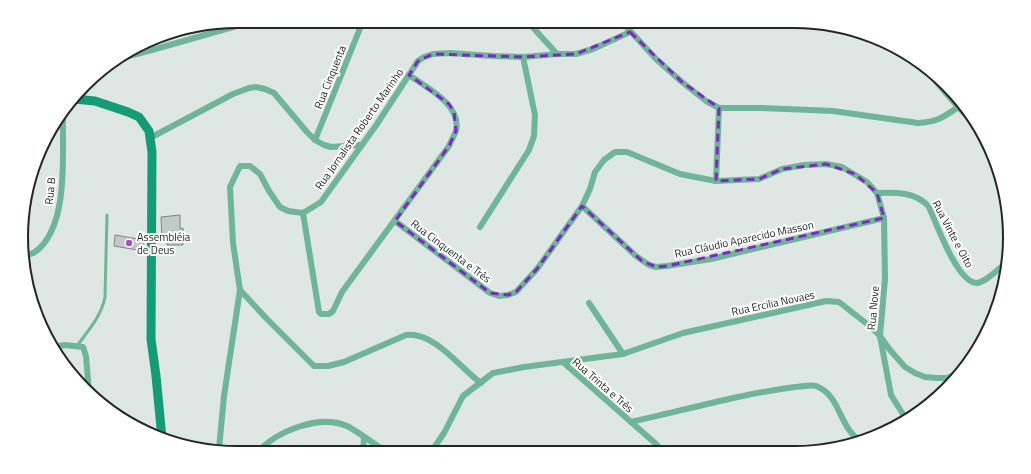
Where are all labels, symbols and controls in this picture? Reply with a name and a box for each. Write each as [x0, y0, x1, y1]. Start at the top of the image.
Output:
street label: Rua Cinquenta [310, 42, 350, 111]
street label: Rua Jornalista Roberto Marinho [311, 65, 407, 193]
street label: Rua B [41, 176, 59, 205]
street label: Rua Vinte e Oito [928, 197, 978, 271]
street label: Rua Cinquenta e Três [408, 215, 494, 287]
street label: Rua Cláudio Aparecido Masson [673, 216, 815, 262]
place label: Assembléia de Deus [137, 229, 191, 258]
marker: Assembléia de Deus [124, 238, 134, 248]
street label: Rua Nove [863, 285, 883, 331]
street label: Rua Ercilia Novaes [730, 286, 816, 320]
street label: Rua Trinta e Três [569, 354, 637, 416]

